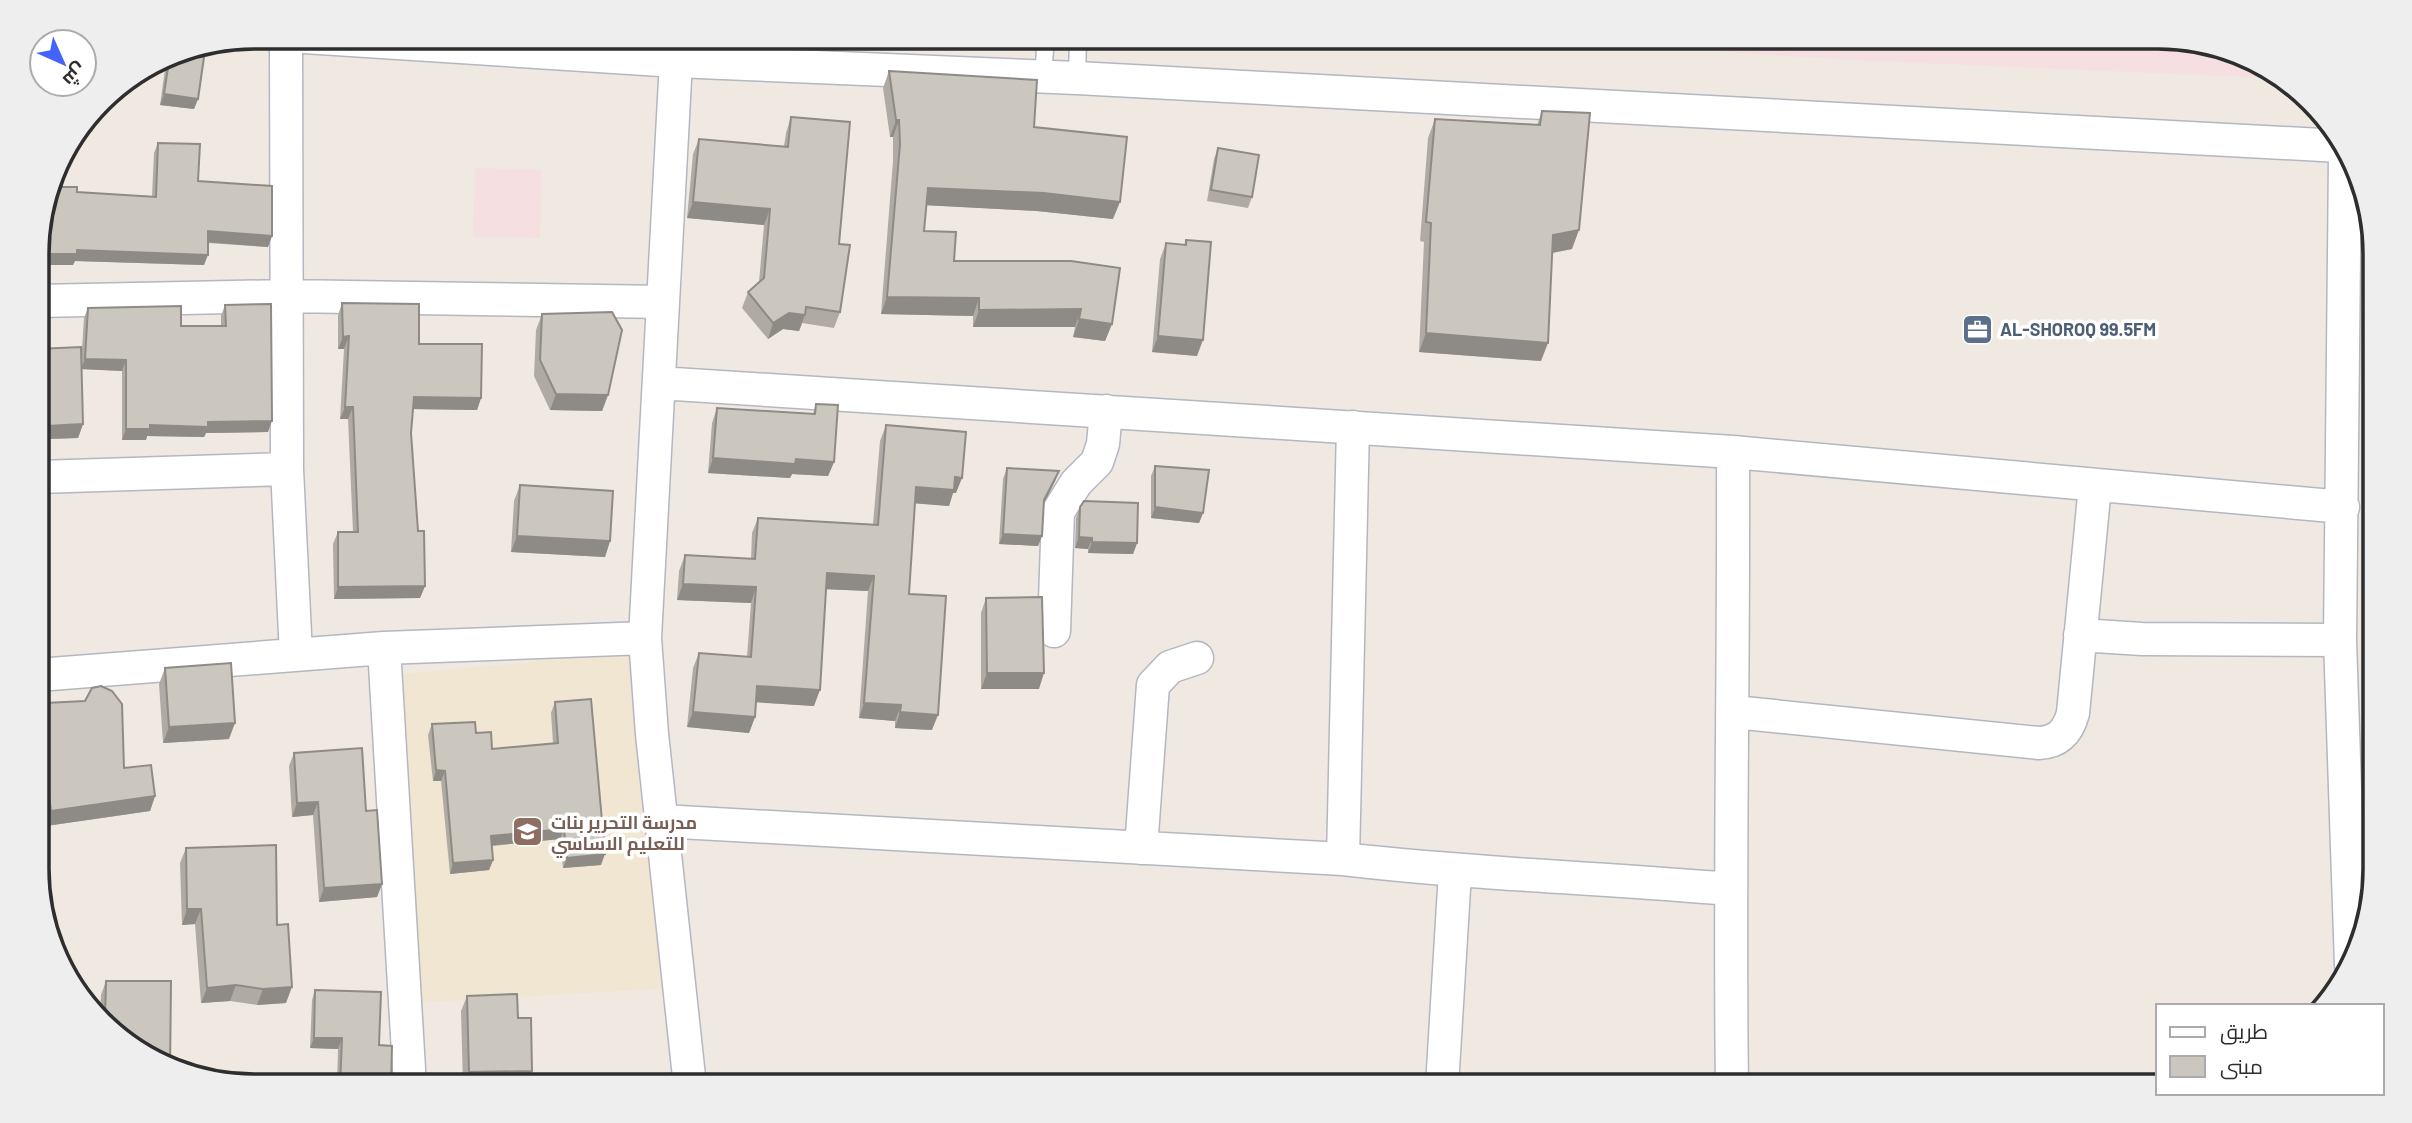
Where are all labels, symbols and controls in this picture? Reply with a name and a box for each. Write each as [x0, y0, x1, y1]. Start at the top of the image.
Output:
north arrow [28, 28, 98, 98]
text: ش [58, 58, 92, 92]
office icon: AL-SHOROQ 99.5FM [1960, 312, 1994, 346]
place label: AL-SHOROQ 99.5FM [2000, 318, 2156, 340]
place label: مدرسة التحرير بنات للتعليم الاساسي [551, 811, 697, 858]
school or university icon: مدرسة التحرير بنات للتعليم الاساسي [511, 815, 545, 849]
legend [2156, 1004, 2384, 1095]
text: طريق [2220, 1018, 2268, 1045]
text: مبنى [2220, 1053, 2263, 1080]

